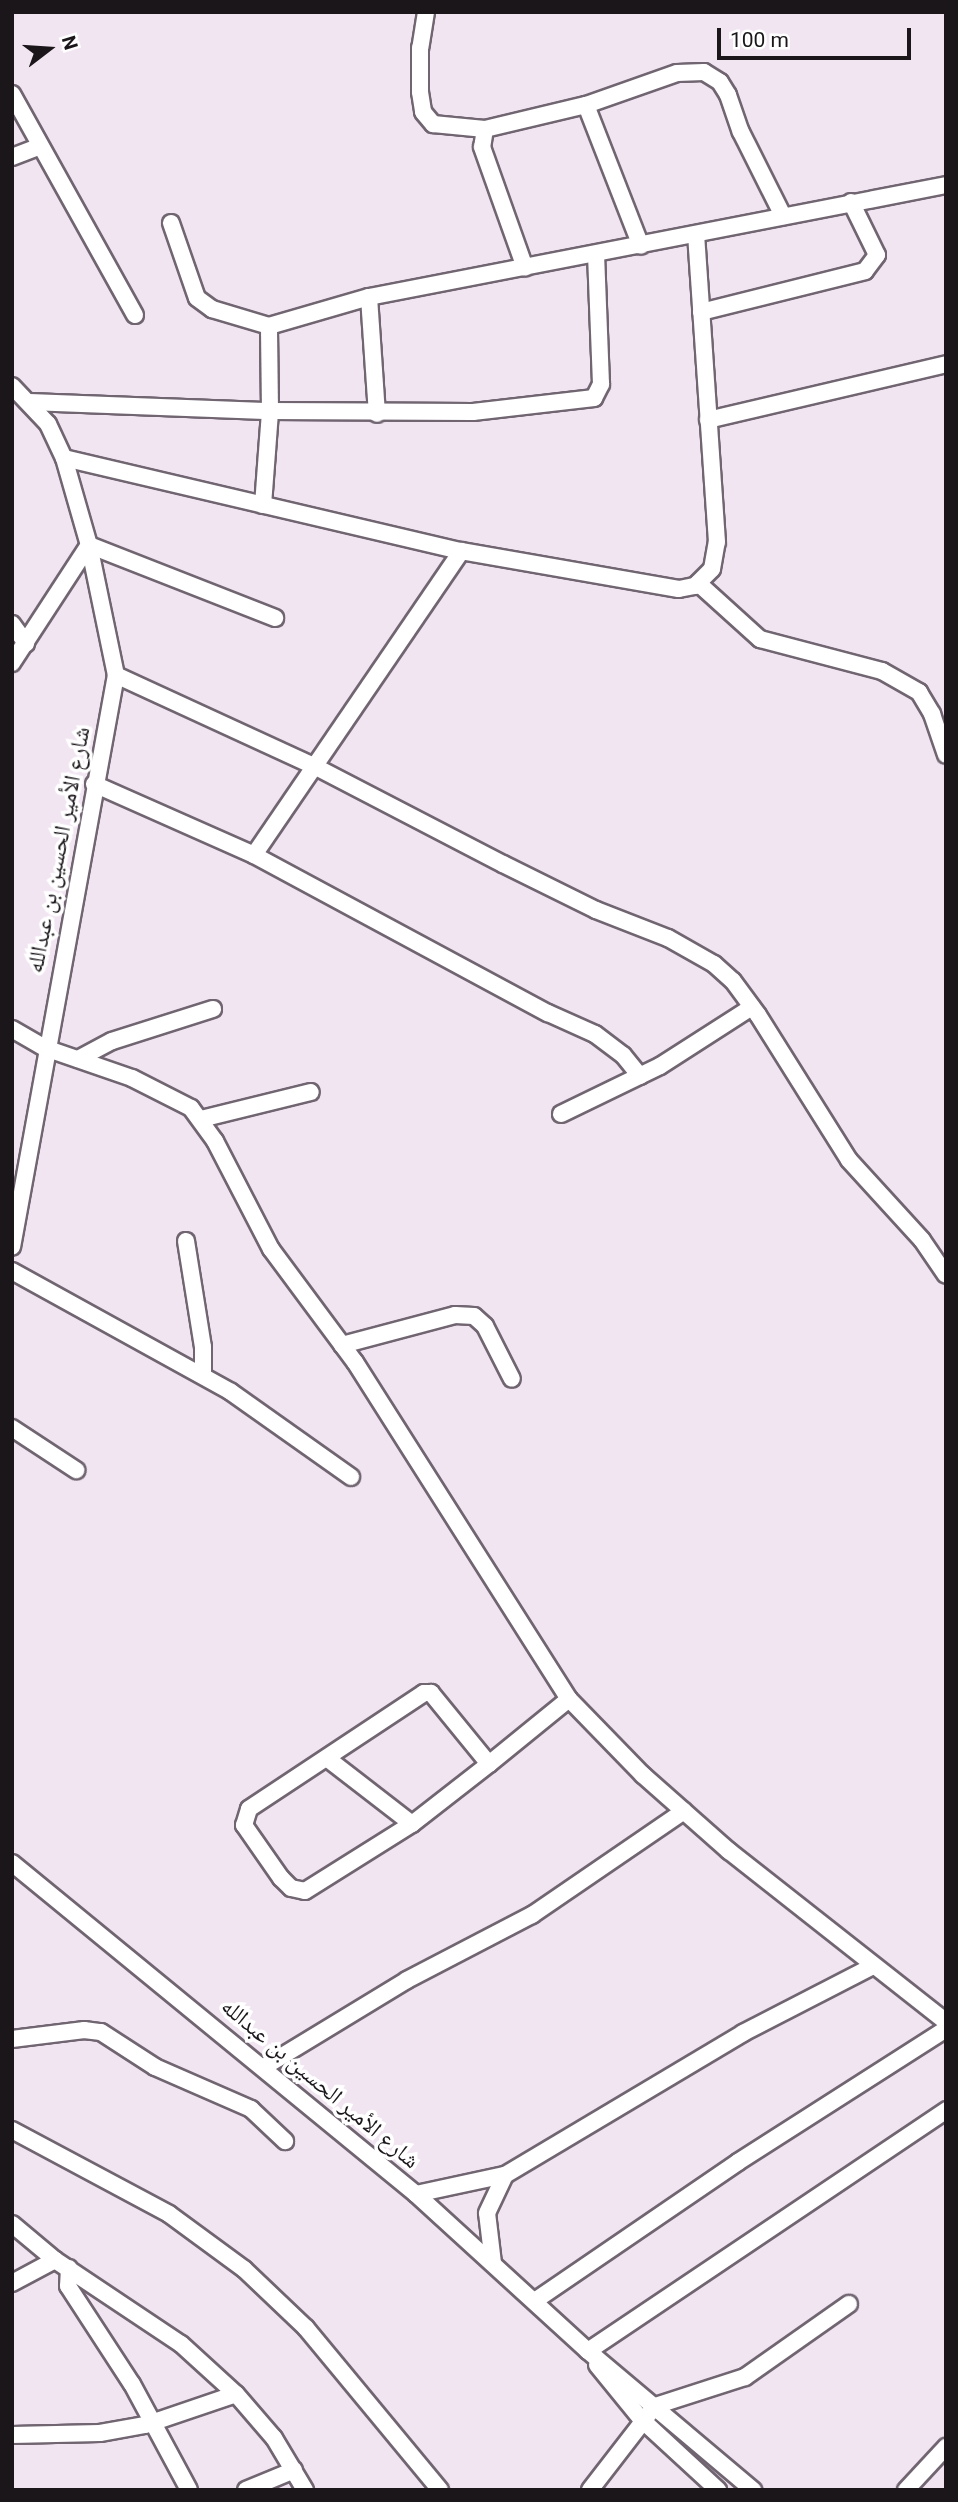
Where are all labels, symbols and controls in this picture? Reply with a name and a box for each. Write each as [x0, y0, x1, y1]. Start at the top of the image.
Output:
north arrow [14, 14, 84, 84]
scale bar [720, 14, 914, 58]
text: 100 m [730, 28, 789, 52]
text: N [57, 33, 83, 52]
street label: شارع الأمير الحسين بن عبدالله [22, 725, 96, 975]
street label: شارع الأمير الحسين بن عبدالله [215, 1993, 425, 2175]

